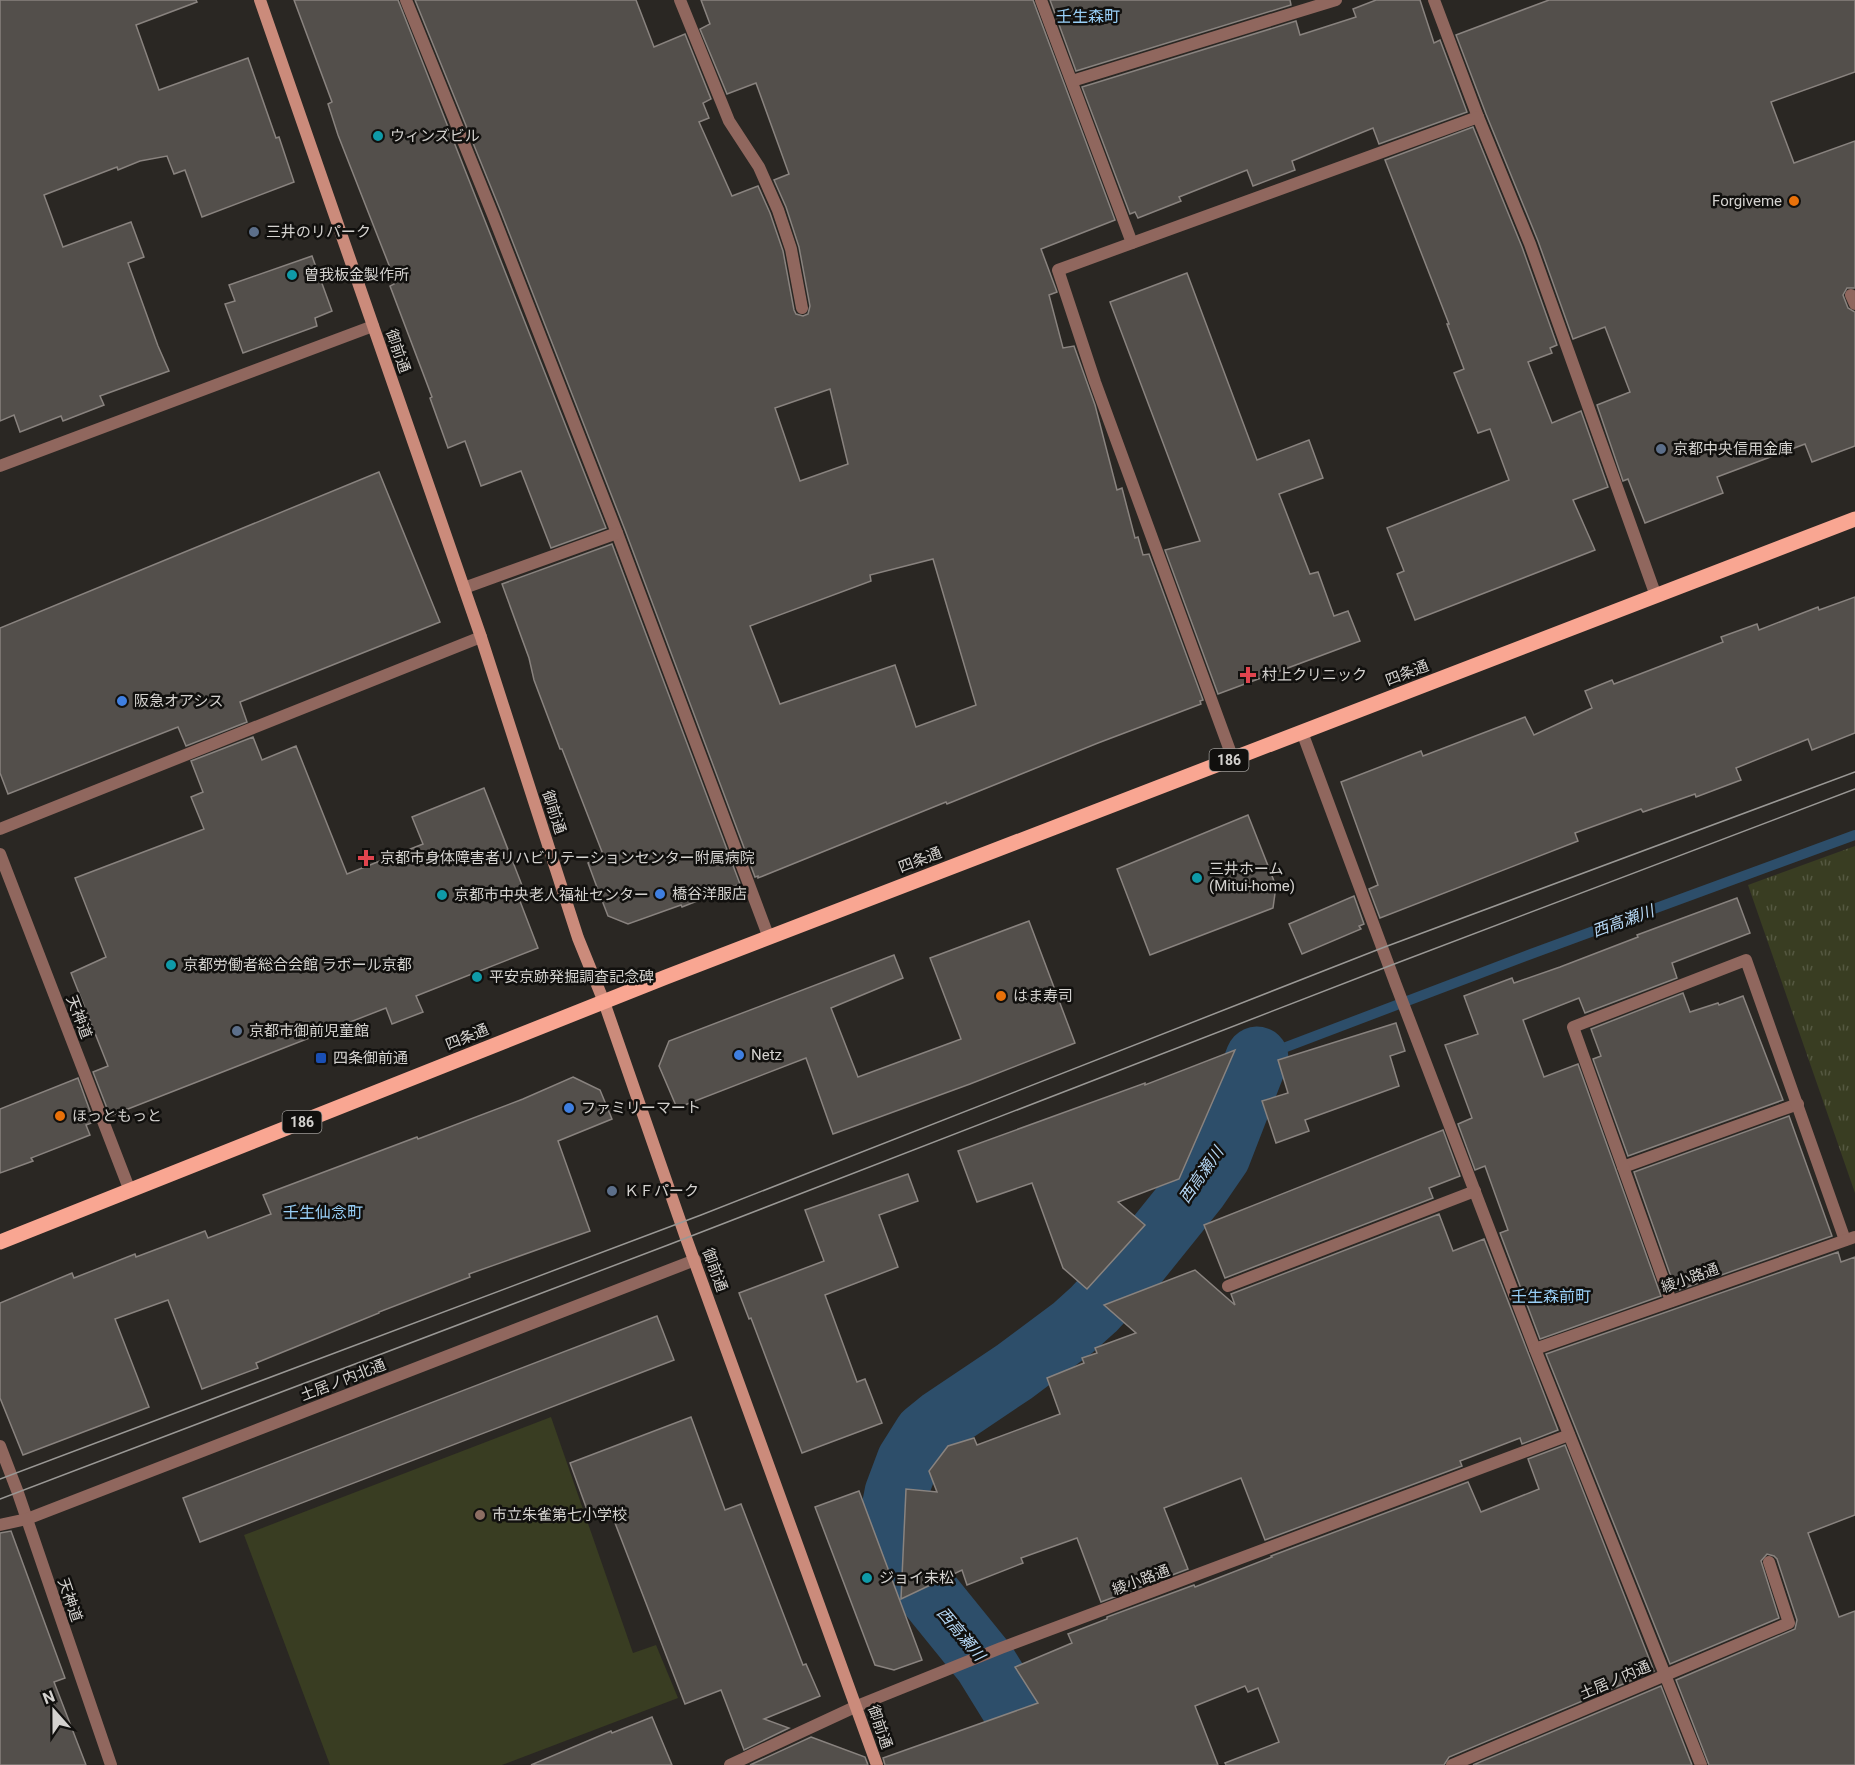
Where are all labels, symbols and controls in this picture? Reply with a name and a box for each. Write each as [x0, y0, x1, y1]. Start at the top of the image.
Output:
district label: 壬生森町 [1056, 7, 1120, 26]
place label: ウィンズビル [390, 127, 480, 145]
marker: ウィンズビル [371, 129, 385, 143]
place label: Forgiveme [1712, 192, 1782, 210]
marker: Forgiveme [1787, 194, 1801, 208]
place label: 三井のリパーク [266, 223, 371, 241]
marker: 三井のリパーク [247, 225, 261, 239]
place label: 曽我板金製作所 [304, 266, 409, 284]
marker: 曽我板金製作所 [285, 268, 299, 282]
street label: 御前通 [382, 327, 414, 375]
place label: 京都中央信用金庫 [1673, 440, 1793, 458]
marker: 京都中央信用金庫 [1654, 442, 1668, 456]
street label: 四条通 [1383, 657, 1431, 689]
marker: 村上クリニック [1239, 666, 1257, 684]
place label: 村上クリニック [1262, 666, 1367, 684]
place label: 阪急オアシス [134, 692, 223, 710]
marker: 阪急オアシス [115, 694, 129, 708]
road number: 186 [1210, 749, 1248, 771]
street label: 御前通 [538, 788, 570, 836]
street label: 四条通 [896, 844, 944, 876]
marker: 京都市身体障害者リハビリテーションセンター附属病院 [357, 849, 375, 867]
place label: 京都市身体障害者リハビリテーションセンター附属病院 [380, 849, 755, 867]
place label: 三井ホーム (Mitui-home) [1209, 860, 1295, 895]
marker: 三井ホーム (Mitui-home) [1190, 871, 1204, 885]
place label: 橋谷洋服店 [672, 885, 747, 903]
place label: 京都市中央老人福祉センター [454, 886, 649, 904]
marker: 橋谷洋服店 [653, 887, 667, 901]
marker: 京都市中央老人福祉センター [435, 888, 449, 902]
water label: 西高瀬川 [1590, 900, 1658, 941]
place label: 京都労働者総合会館 ラボール京都 [183, 956, 412, 974]
marker: 京都労働者総合会館 ラボール京都 [164, 958, 178, 972]
place label: 平安京跡発掘調査記念碑 [489, 968, 654, 986]
marker: 平安京跡発掘調査記念碑 [470, 970, 484, 984]
place label: はま寿司 [1013, 987, 1073, 1005]
marker: はま寿司 [994, 989, 1008, 1003]
street label: 天神道 [63, 993, 95, 1041]
street label: 四条通 [443, 1020, 491, 1054]
place label: 京都市御前児童館 [249, 1022, 369, 1040]
marker: 京都市御前児童館 [230, 1024, 244, 1038]
place label: Netz [751, 1046, 782, 1064]
marker: Netz [732, 1048, 746, 1062]
place label: 四条御前通 [333, 1049, 408, 1067]
marker: 四条御前通 [314, 1051, 328, 1065]
place label: ファミリーマート [581, 1099, 701, 1117]
marker: ファミリーマート [562, 1101, 576, 1115]
place label: ほっともっと [72, 1107, 162, 1125]
marker: ほっともっと [53, 1109, 67, 1123]
road number: 186 [282, 1111, 322, 1133]
water label: 西高瀬川 [1175, 1142, 1228, 1207]
place label: ＫＦパーク [624, 1182, 699, 1200]
marker: ＫＦパーク [605, 1184, 619, 1198]
district label: 壬生仙念町 [283, 1203, 363, 1222]
street label: 御前通 [699, 1246, 731, 1294]
street label: 綾小路通 [1659, 1260, 1721, 1296]
district label: 壬生森前町 [1511, 1287, 1591, 1306]
street label: 土居ノ内北通 [298, 1355, 388, 1405]
place label: 市立朱雀第七小学校 [492, 1506, 627, 1524]
marker: 市立朱雀第七小学校 [473, 1508, 487, 1522]
street label: 綾小路通 [1110, 1561, 1172, 1599]
place label: ジョイ未松 [879, 1569, 954, 1587]
marker: ジョイ未松 [860, 1571, 874, 1585]
street label: 天神道 [54, 1576, 86, 1624]
water label: 西高瀬川 [933, 1603, 990, 1666]
street label: 土居ノ内通 [1577, 1657, 1653, 1703]
north arrow [24, 1681, 84, 1741]
text: N [40, 1687, 57, 1708]
street label: 御前通 [864, 1703, 896, 1751]

